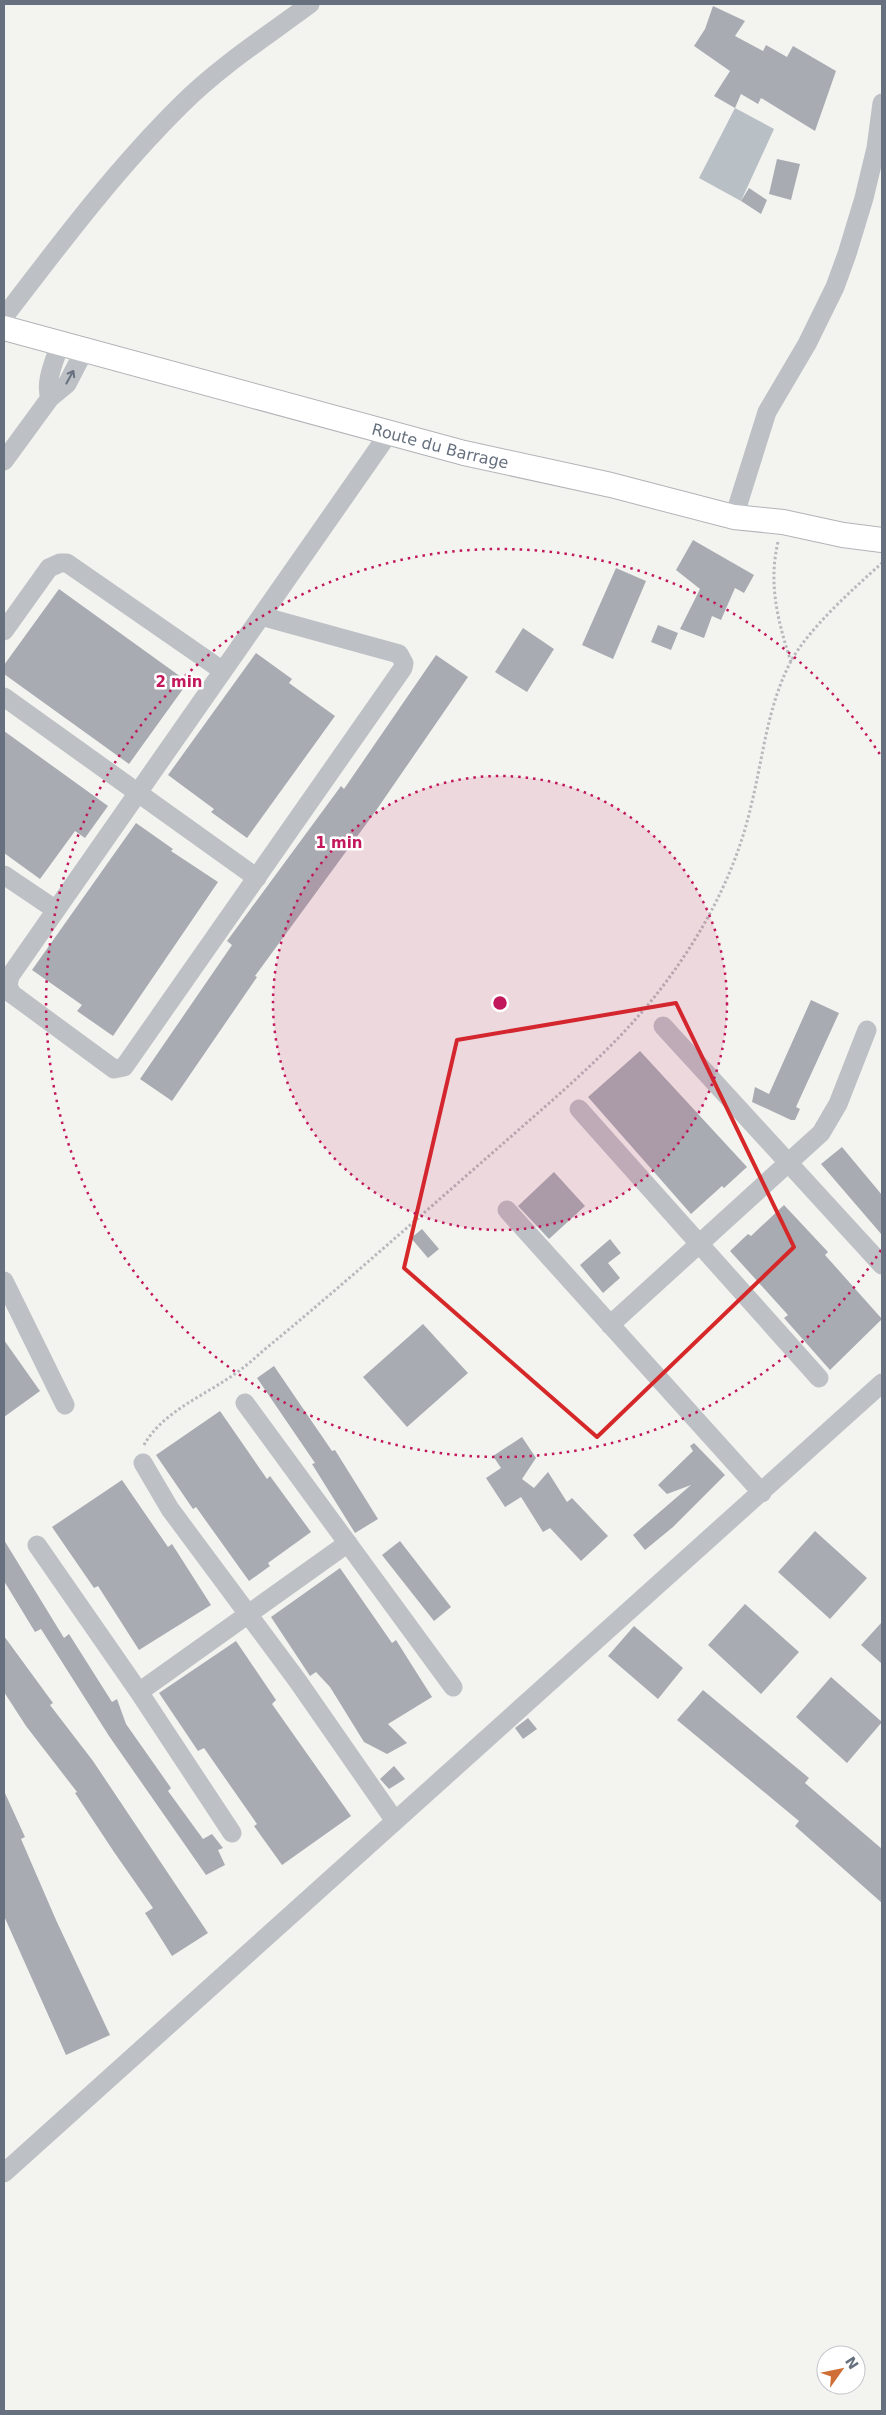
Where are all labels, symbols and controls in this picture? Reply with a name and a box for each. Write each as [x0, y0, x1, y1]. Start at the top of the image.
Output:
one-way arrow [66, 371, 76, 385]
street label: Route du Barrage [370, 419, 511, 472]
text: 2 min [155, 673, 203, 691]
text: 1 min [315, 834, 363, 852]
centre of rings [491, 994, 509, 1012]
north arrow [816, 2345, 866, 2395]
text: N [842, 2354, 862, 2372]

